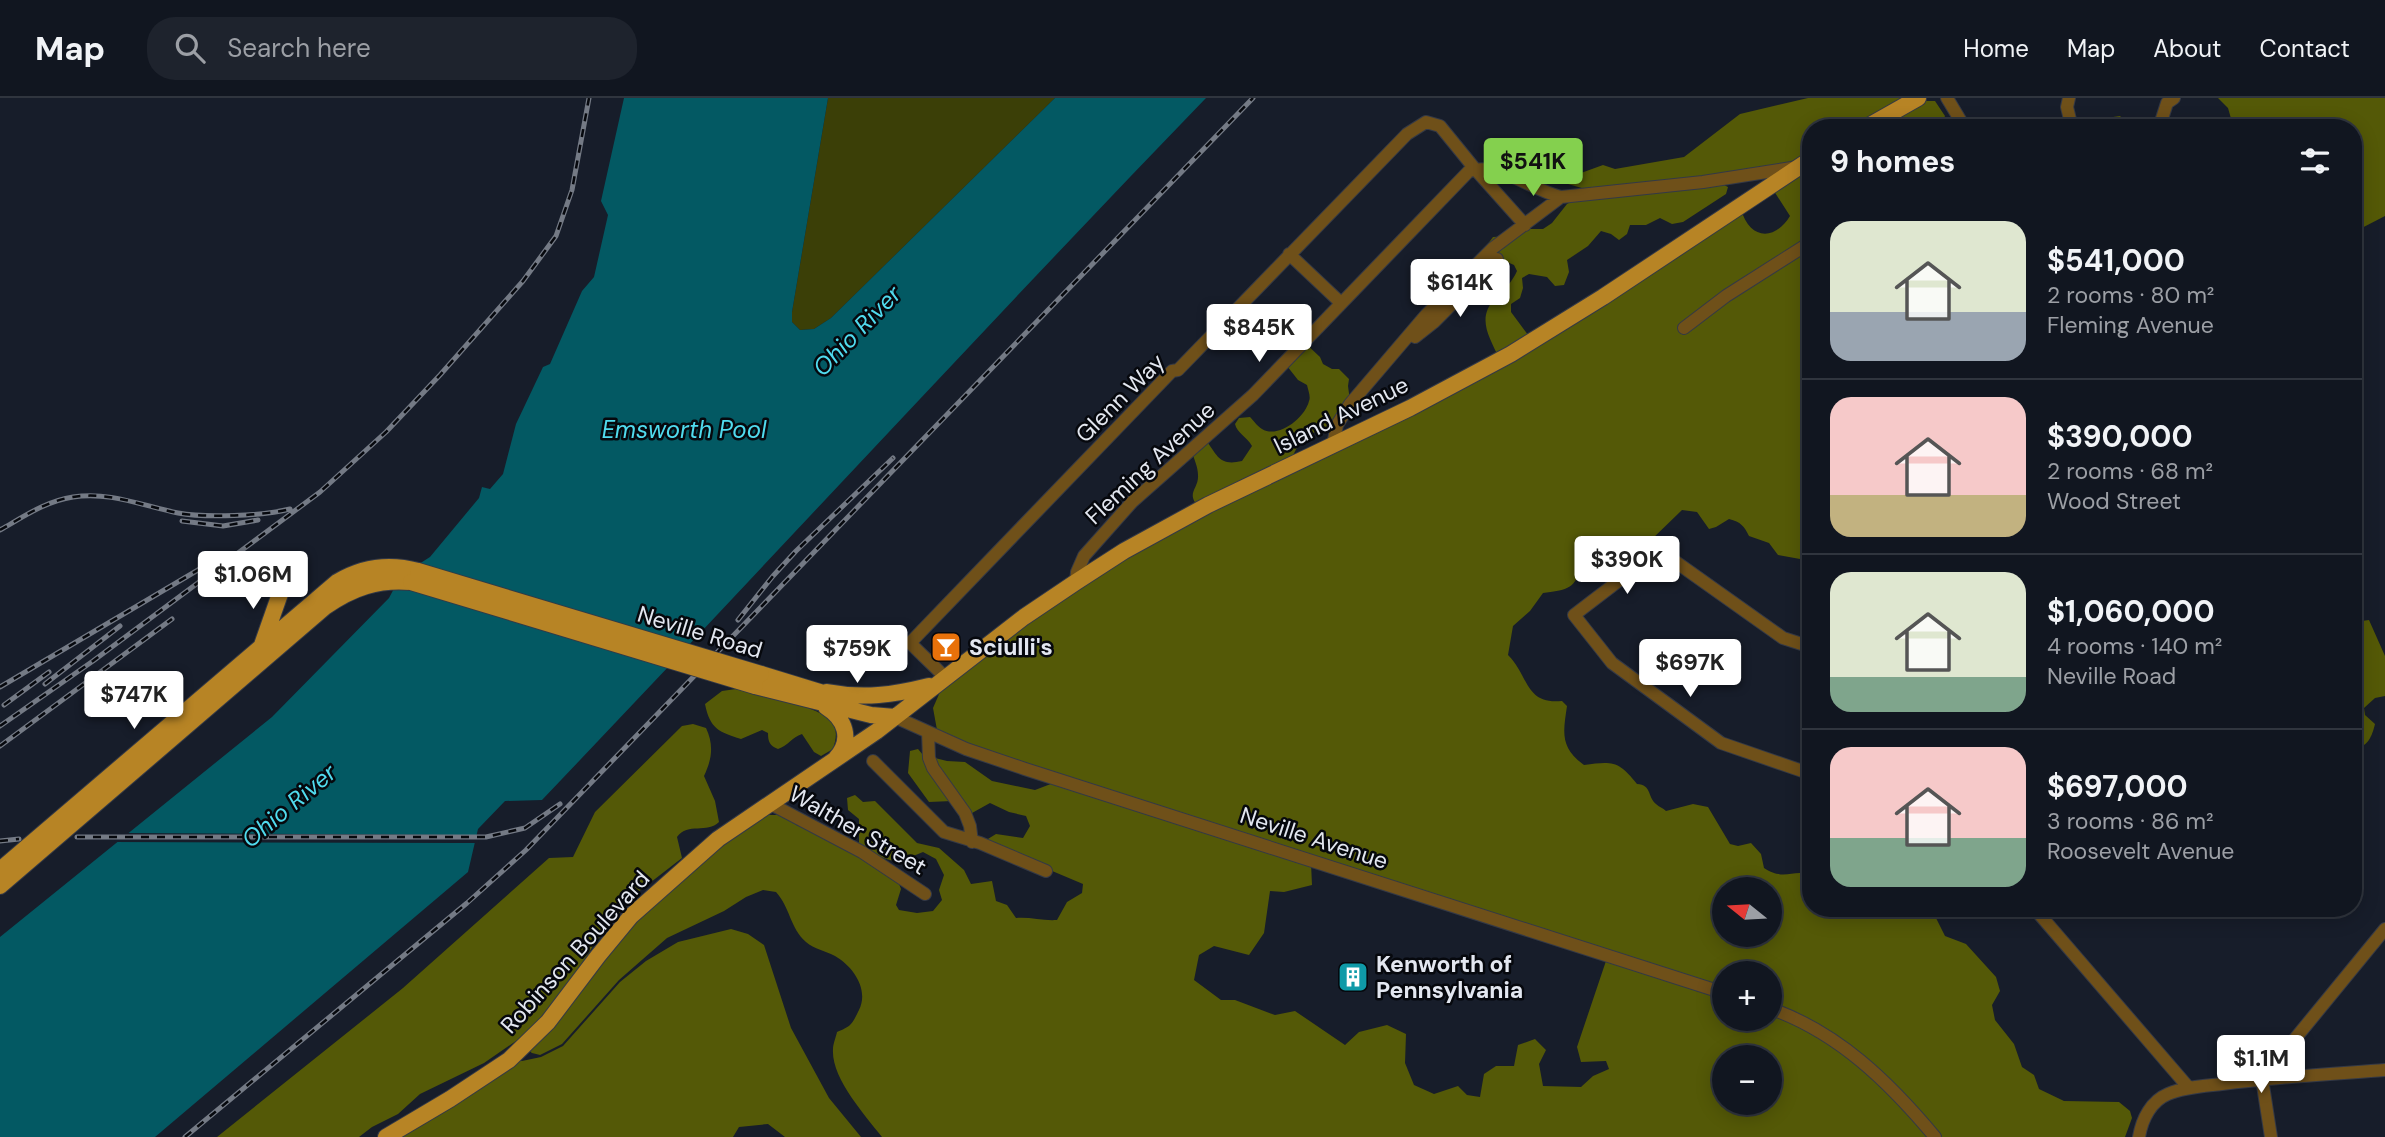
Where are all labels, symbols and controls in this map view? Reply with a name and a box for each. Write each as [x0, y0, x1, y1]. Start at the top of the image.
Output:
search box [147, 17, 637, 80]
text: Map [35, 27, 105, 70]
icon: search [171, 29, 209, 67]
text: Search here [227, 31, 371, 65]
text: Home [1963, 33, 2029, 64]
text: Map [2067, 33, 2115, 64]
text: About [2153, 33, 2222, 64]
text: Contact [2260, 33, 2350, 64]
pin: $541K [1484, 139, 1582, 198]
text: 9 homes [1830, 142, 1955, 181]
icon: filters [2296, 142, 2334, 180]
text: $541K [1500, 146, 1566, 176]
text: $541,000 [2047, 241, 2185, 280]
icon: home [1886, 249, 1970, 333]
pin: $614K [1411, 260, 1509, 319]
text: $614K [1427, 267, 1493, 297]
water label: Ohio River [806, 278, 908, 383]
text: 2 rooms · 80 m² [2047, 280, 2214, 310]
pin: $845K [1210, 304, 1308, 364]
text: Fleming Avenue [2047, 310, 2214, 340]
text: $845K [1223, 312, 1295, 342]
street label: Glenn Way [1069, 347, 1171, 449]
street label: Island Avenue [1269, 369, 1413, 461]
street label: Fleming Avenue [1079, 395, 1221, 531]
water label: Emsworth Pool [602, 414, 767, 445]
text: $390,000 [2047, 417, 2193, 456]
icon: home [1886, 425, 1970, 509]
text: 2 rooms · 68 m² [2047, 456, 2213, 486]
text: Wood Street [2047, 486, 2181, 516]
pin: $390K [1578, 536, 1676, 596]
text: $390K [1590, 544, 1664, 574]
pin: $1.06M [196, 552, 310, 611]
text: $1.06M [214, 559, 292, 589]
text: $1,060,000 [2047, 592, 2215, 631]
street label: Neville Road [634, 599, 766, 665]
icon: home [1886, 600, 1970, 684]
pin: $759K [808, 626, 906, 685]
bar icon: Sciulli's [929, 630, 963, 664]
text: 4 rooms · 140 m² [2047, 631, 2222, 661]
place label: Sciulli's [969, 632, 1053, 662]
text: $759K [822, 633, 892, 663]
pin: $697K [1641, 640, 1739, 699]
text: $697K [1655, 647, 1725, 677]
text: Neville Road [2047, 661, 2176, 691]
pin: $747K [85, 672, 183, 731]
text: $747K [100, 679, 168, 709]
water label: Ohio River [235, 756, 343, 854]
text: $697,000 [2047, 767, 2188, 806]
icon: home [1886, 775, 1970, 859]
street label: Walther Street [784, 779, 932, 881]
street label: Neville Avenue [1236, 800, 1392, 876]
text: 3 rooms · 86 m² [2047, 806, 2214, 836]
text: Roosevelt Avenue [2047, 836, 2234, 866]
street label: Robinson Boulevard [494, 864, 656, 1040]
north arrow [1712, 877, 1782, 947]
map controls [1712, 877, 1782, 1115]
place label: Kenworth of Pennsylvania [1376, 949, 1523, 1005]
building icon: Kenworth of Pennsylvania [1336, 960, 1370, 994]
button: + [1712, 961, 1782, 1031]
pin: $1.1M [2212, 1035, 2310, 1095]
text: $1.1M [2233, 1043, 2289, 1073]
button: − [1712, 1045, 1782, 1115]

